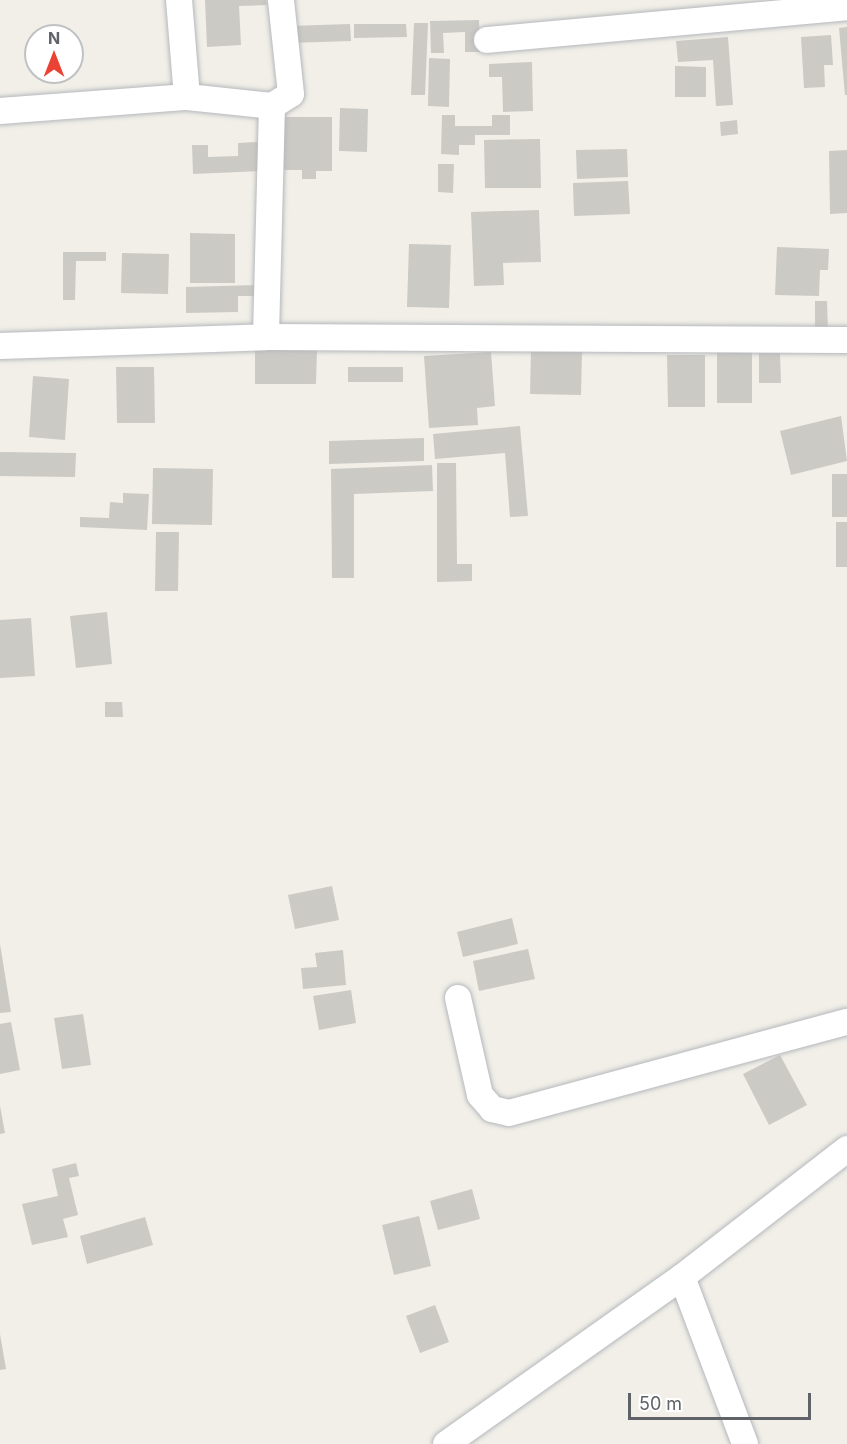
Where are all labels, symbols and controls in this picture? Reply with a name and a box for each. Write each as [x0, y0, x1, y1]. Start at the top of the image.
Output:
north arrow [24, 24, 84, 84]
text: N [48, 28, 60, 48]
scale bar [631, 1381, 814, 1419]
text: 50 m [639, 1393, 682, 1414]

